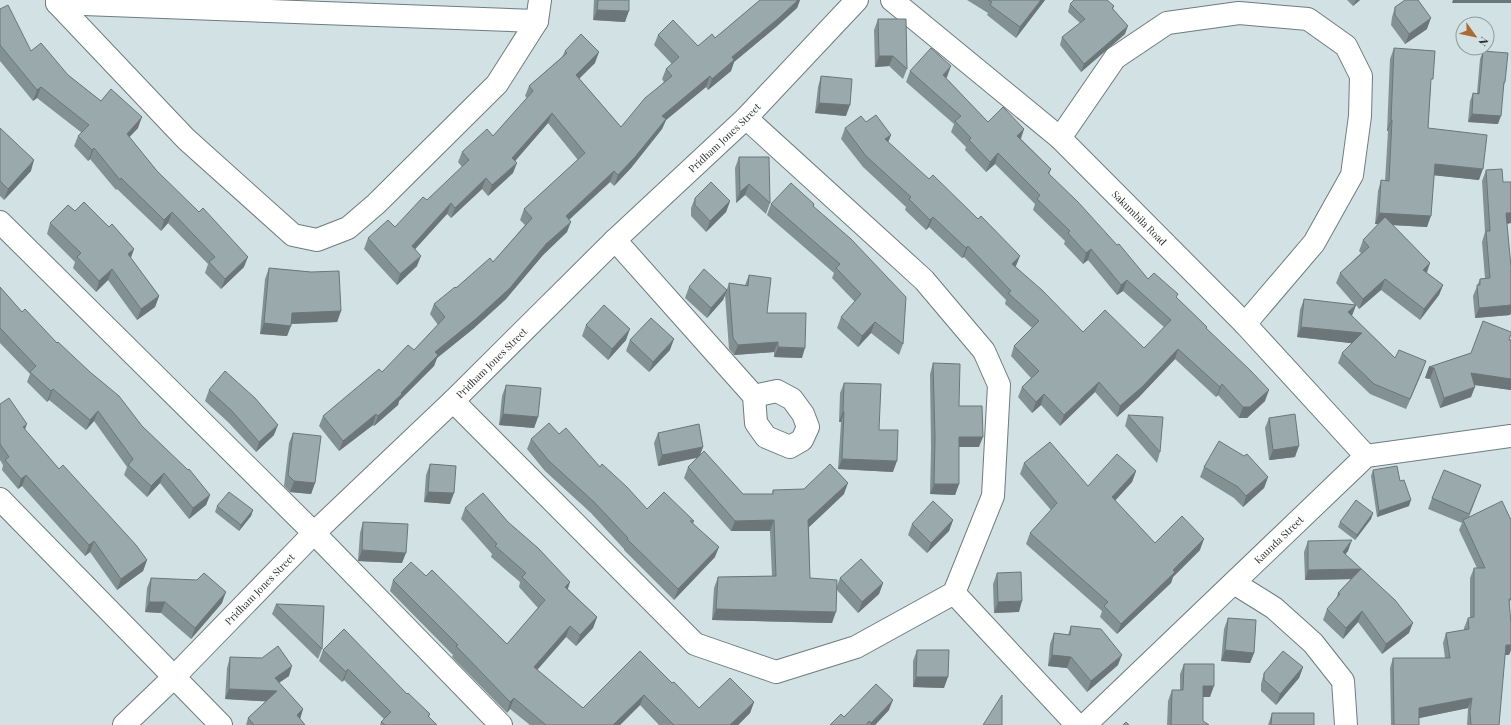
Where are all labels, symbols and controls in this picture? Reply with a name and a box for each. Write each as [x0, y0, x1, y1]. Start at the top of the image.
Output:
north arrow [1455, 16, 1495, 56]
text: N [1475, 34, 1492, 49]
street label: Pridham Jones Street [685, 100, 764, 175]
street label: Sakumbila Road [1109, 187, 1170, 248]
street label: Pridham Jones Street [453, 324, 530, 401]
street label: Kaunda Street [1251, 512, 1307, 567]
street label: Pridham Jones Street [221, 550, 298, 628]

